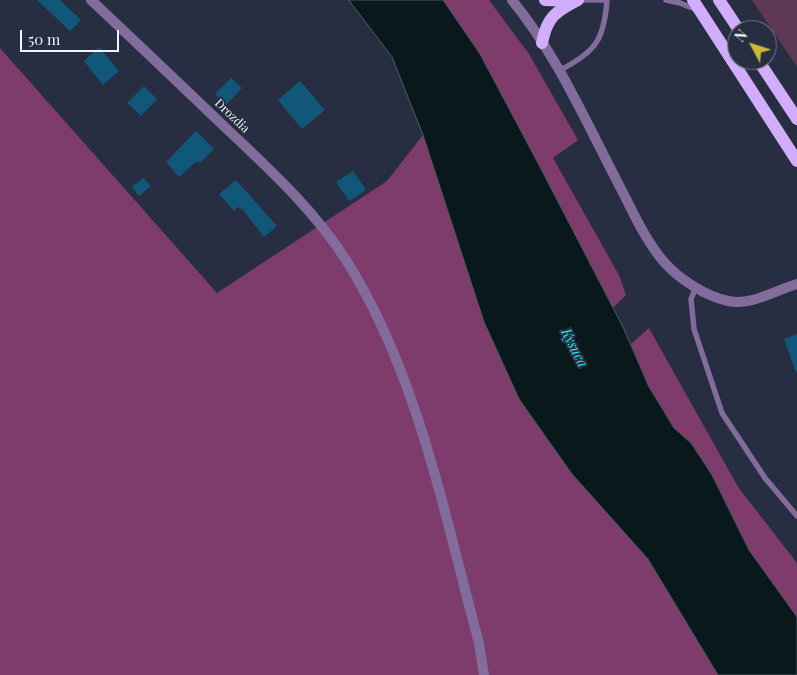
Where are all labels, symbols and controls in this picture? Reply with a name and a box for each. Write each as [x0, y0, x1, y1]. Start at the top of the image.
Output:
scale bar [22, 20, 121, 52]
north arrow [727, 20, 777, 70]
text: N [730, 26, 751, 46]
text: 50 m [28, 29, 60, 49]
street label: Drozdia [212, 96, 252, 136]
water label: Kysuca [557, 326, 591, 370]

